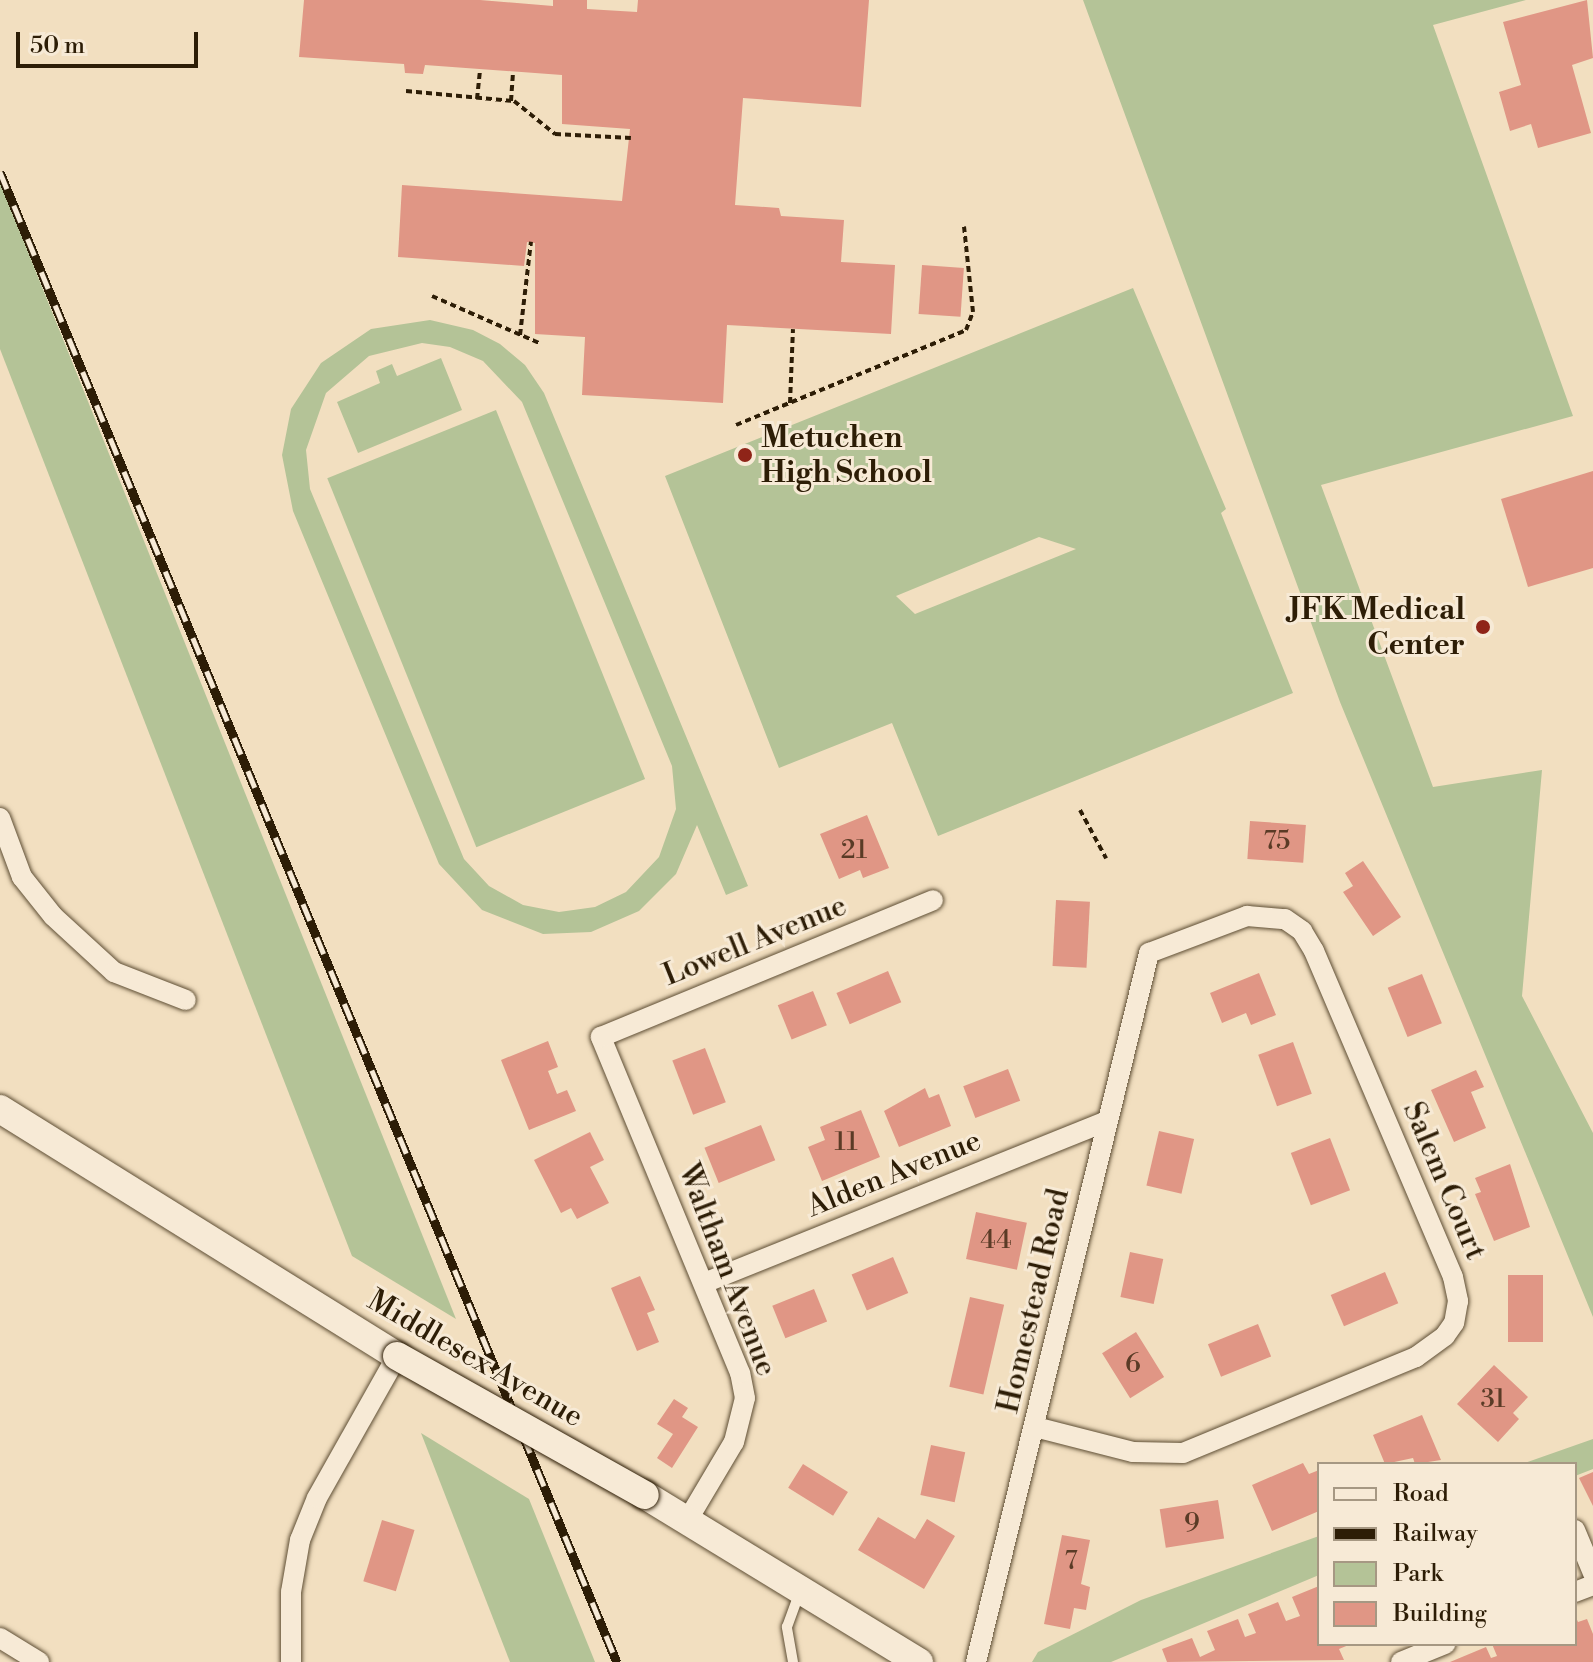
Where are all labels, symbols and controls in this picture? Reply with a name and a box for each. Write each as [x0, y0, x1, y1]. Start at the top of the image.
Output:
scale bar [20, 16, 202, 66]
text: 50 m [30, 31, 85, 61]
place label: Metuchen High School [761, 420, 932, 490]
marker: Metuchen High School [736, 446, 754, 464]
place label: JFK Medical Center [1289, 592, 1465, 662]
marker: JFK Medical Center [1472, 616, 1494, 638]
house number: 75 [1264, 826, 1290, 858]
house number: 21 [841, 835, 867, 867]
street label: Lowell Avenue [658, 888, 852, 994]
street label: Salem Court [1395, 1097, 1493, 1265]
street label: Alden Avenue [802, 1123, 986, 1225]
house number: 11 [834, 1127, 858, 1159]
street label: Waltham Avenue [670, 1159, 784, 1381]
street label: Homestead Road [991, 1185, 1077, 1417]
house number: 44 [980, 1225, 1012, 1257]
street label: Middlesex Avenue [361, 1283, 589, 1435]
house number: 6 [1125, 1349, 1141, 1381]
house number: 31 [1481, 1384, 1505, 1416]
legend [1317, 1462, 1577, 1646]
text: Road [1393, 1479, 1449, 1509]
house number: 9 [1184, 1508, 1200, 1540]
text: Railway [1393, 1519, 1478, 1549]
house number: 7 [1064, 1546, 1078, 1578]
text: Park [1393, 1559, 1443, 1589]
text: Building [1393, 1599, 1487, 1629]

